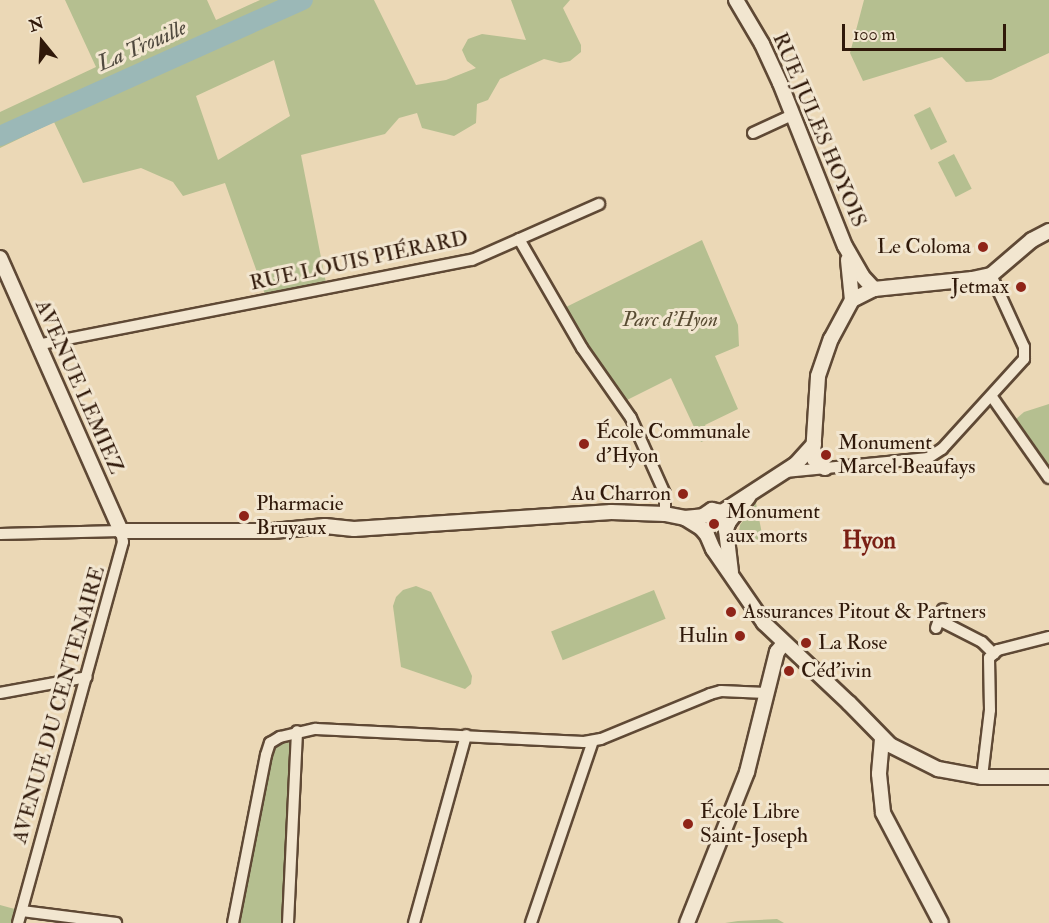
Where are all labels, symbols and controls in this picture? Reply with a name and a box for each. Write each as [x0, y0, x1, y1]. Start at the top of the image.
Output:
north arrow [12, 12, 72, 72]
scale bar [845, 12, 1008, 50]
text: N [27, 13, 46, 37]
water label: La Trouille [93, 15, 191, 77]
text: 100 m [853, 23, 896, 46]
street label: RUE JULES HOYOIS [767, 29, 871, 231]
street label: RUE LOUIS PIÉRARD [248, 226, 470, 296]
place label: Le Coloma [877, 234, 971, 260]
marker: Le Coloma [976, 240, 990, 254]
place label: Jetmax [951, 274, 1009, 300]
marker: Jetmax [1014, 280, 1028, 294]
street label: AVENUE LEMIEZ [29, 296, 129, 478]
park label: Parc d'Hyon [622, 307, 718, 333]
place label: École Communale d'Hyon [596, 419, 750, 469]
place label: Monument Marcel Beaufays [838, 430, 975, 480]
marker: École Communale d'Hyon [577, 437, 591, 451]
marker: Monument Marcel Beaufays [819, 448, 833, 462]
place label: Au Charron [571, 481, 671, 507]
marker: Au Charron [676, 487, 690, 501]
place label: Pharmacie Bruyaux [256, 491, 343, 541]
place label: Monument aux morts [726, 499, 820, 549]
marker: Pharmacie Bruyaux [237, 509, 251, 523]
marker: Monument aux morts [707, 517, 721, 531]
district label: Hyon [842, 527, 896, 555]
street label: AVENUE DU CENTENAIRE [7, 563, 111, 847]
place label: Assurances Pitout & Partners [743, 599, 986, 625]
marker: Assurances Pitout & Partners [724, 605, 738, 619]
place label: Hulin [678, 623, 728, 649]
marker: Hulin [733, 629, 747, 643]
place label: La Rose [818, 630, 887, 656]
marker: La Rose [799, 636, 813, 650]
place label: Céd'ivin [801, 658, 872, 684]
marker: Céd'ivin [782, 664, 796, 678]
place label: École Libre Saint-Joseph [700, 799, 808, 849]
marker: École Libre Saint-Joseph [681, 817, 695, 831]

